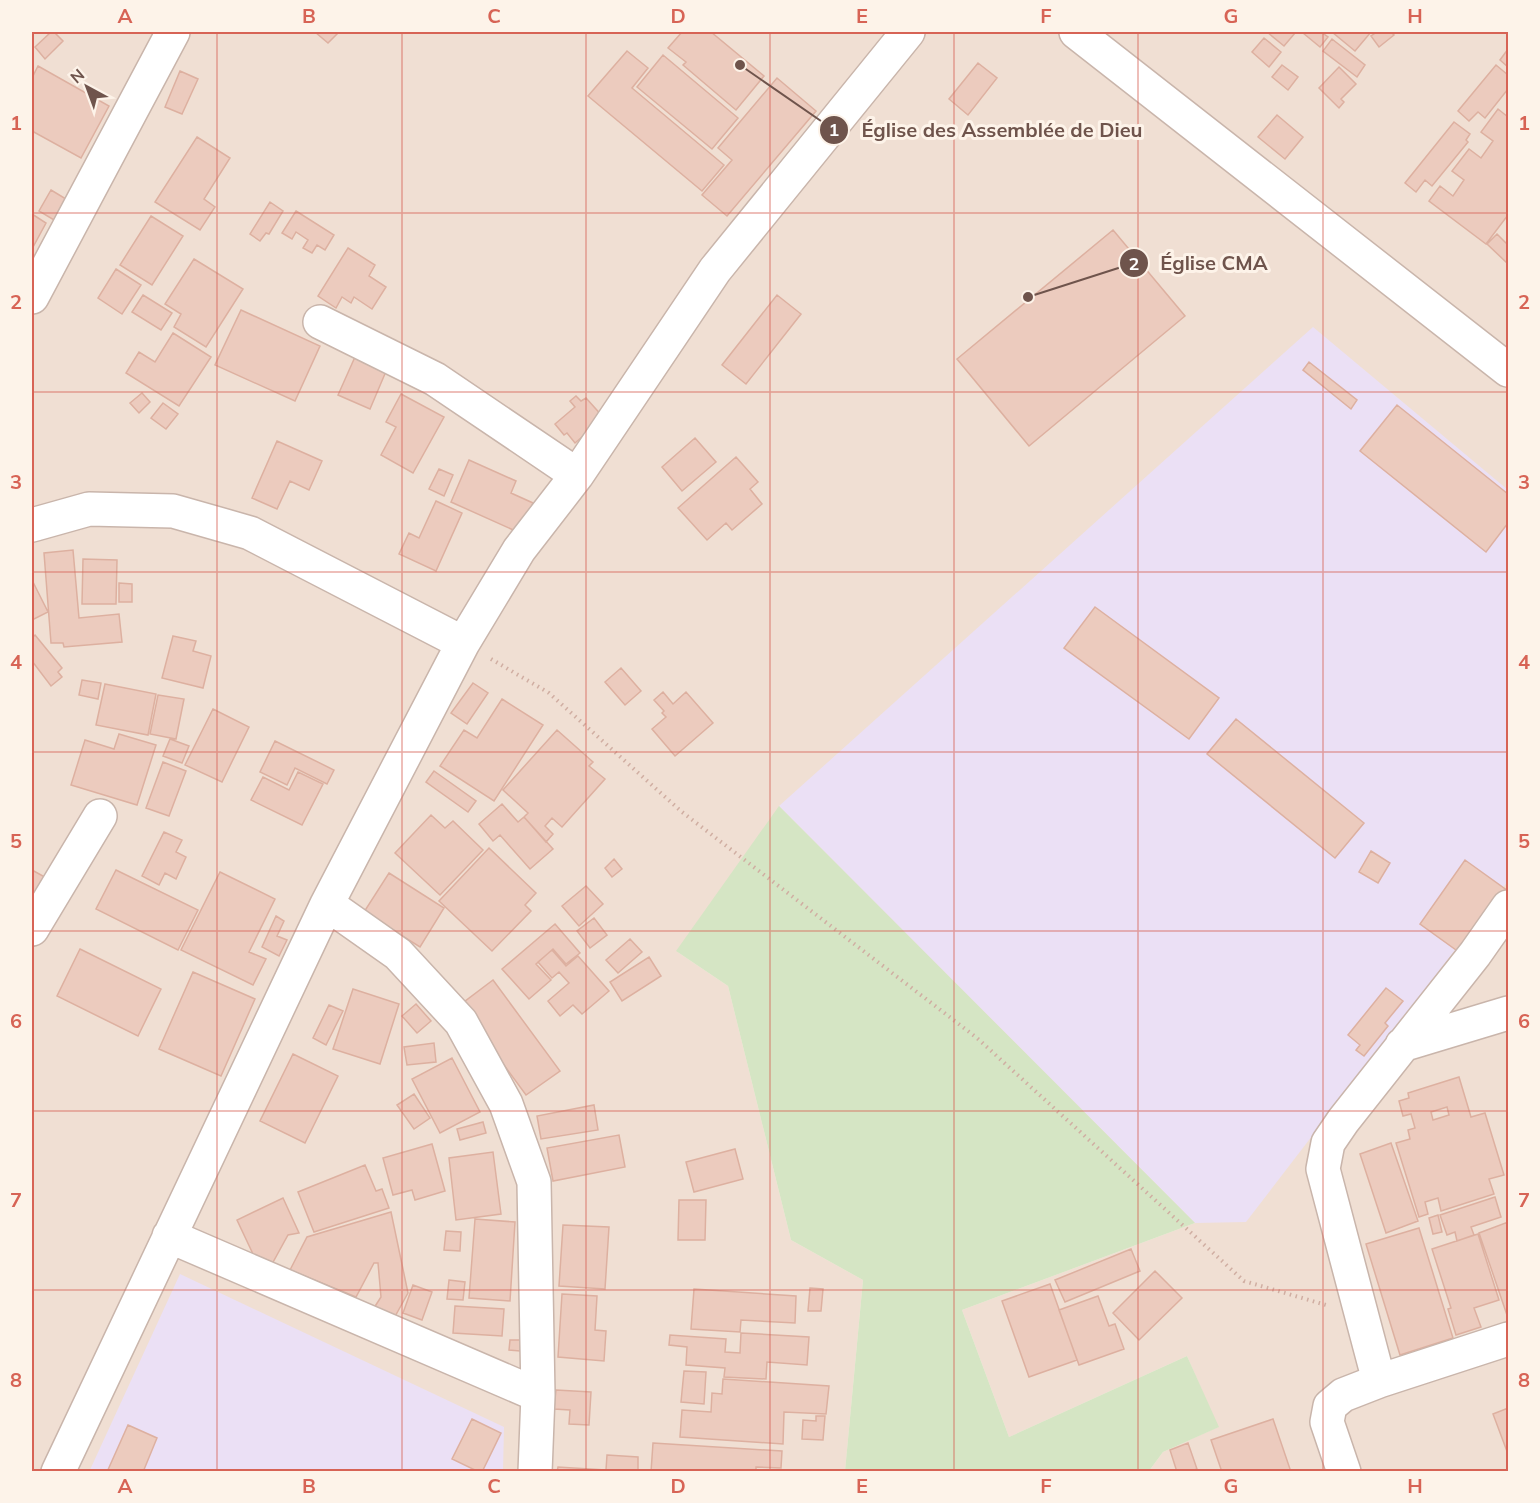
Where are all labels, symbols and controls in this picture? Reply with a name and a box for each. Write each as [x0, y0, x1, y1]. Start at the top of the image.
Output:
text: A [118, 3, 133, 28]
text: B [302, 3, 316, 28]
text: C [487, 3, 501, 28]
text: D [670, 3, 686, 28]
text: E [856, 3, 868, 28]
text: F [1040, 3, 1052, 28]
text: G [1224, 3, 1238, 28]
text: H [1407, 3, 1423, 28]
north arrow [57, 57, 117, 117]
text: N [66, 64, 88, 87]
text: 1 [10, 110, 22, 135]
text: 1 [1518, 110, 1530, 135]
callout: Église des Assemblée de Dieu [819, 111, 1154, 149]
text: Église des Assemblée de Dieu [861, 117, 1143, 142]
text: 1 [829, 118, 839, 141]
callout: Église CMA [1119, 244, 1280, 282]
text: Église CMA [1160, 250, 1268, 275]
text: 2 [1129, 252, 1139, 275]
text: 2 [10, 289, 22, 314]
text: 2 [1518, 289, 1530, 314]
text: 3 [10, 469, 22, 494]
text: 3 [1518, 469, 1530, 494]
text: 4 [10, 649, 22, 674]
text: 4 [1518, 649, 1530, 674]
text: 5 [10, 828, 22, 853]
text: 5 [1518, 828, 1530, 853]
text: 6 [10, 1008, 22, 1033]
text: 6 [1518, 1008, 1530, 1033]
text: 7 [10, 1187, 22, 1212]
text: 7 [1518, 1187, 1530, 1212]
text: 8 [10, 1367, 22, 1392]
text: 8 [1518, 1367, 1530, 1392]
text: A [118, 1473, 133, 1498]
text: B [302, 1473, 316, 1498]
text: C [487, 1473, 501, 1498]
text: D [670, 1473, 686, 1498]
text: E [856, 1473, 868, 1498]
text: F [1040, 1473, 1052, 1498]
text: G [1224, 1473, 1238, 1498]
text: H [1407, 1473, 1423, 1498]

